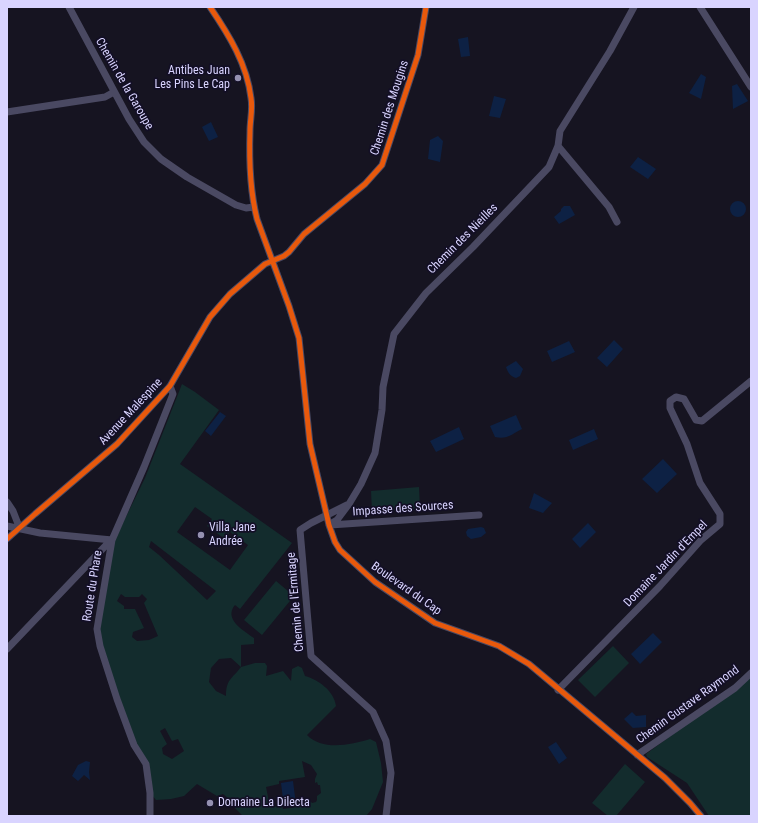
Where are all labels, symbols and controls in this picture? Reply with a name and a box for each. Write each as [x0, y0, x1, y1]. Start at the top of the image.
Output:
street label: Chemin de la Garoupe [92, 35, 156, 133]
street label: Chemin des Mougins [368, 59, 412, 157]
place label: Antibes Juan Les Pins Le Cap [154, 64, 230, 92]
marker: Antibes Juan Les Pins Le Cap [233, 73, 243, 83]
street label: Chemin des Nieilles [425, 201, 501, 277]
street label: Avenue Malespine [96, 376, 166, 448]
street label: Impasse des Sources [352, 498, 454, 520]
street label: Domaine Jardin d'Empel [621, 518, 711, 610]
place label: Villa Jane Andrée [209, 521, 255, 549]
marker: Villa Jane Andrée [196, 530, 206, 540]
street label: Route du Phare [80, 549, 106, 623]
street label: Chemin de l'Ermitage [284, 552, 308, 652]
street label: Boulevard du Cap [368, 559, 444, 619]
street label: Chemin Gustave Raymond [634, 663, 742, 747]
place label: Domaine La Dilecta [218, 796, 310, 810]
marker: Domaine La Dilecta [205, 798, 215, 808]

